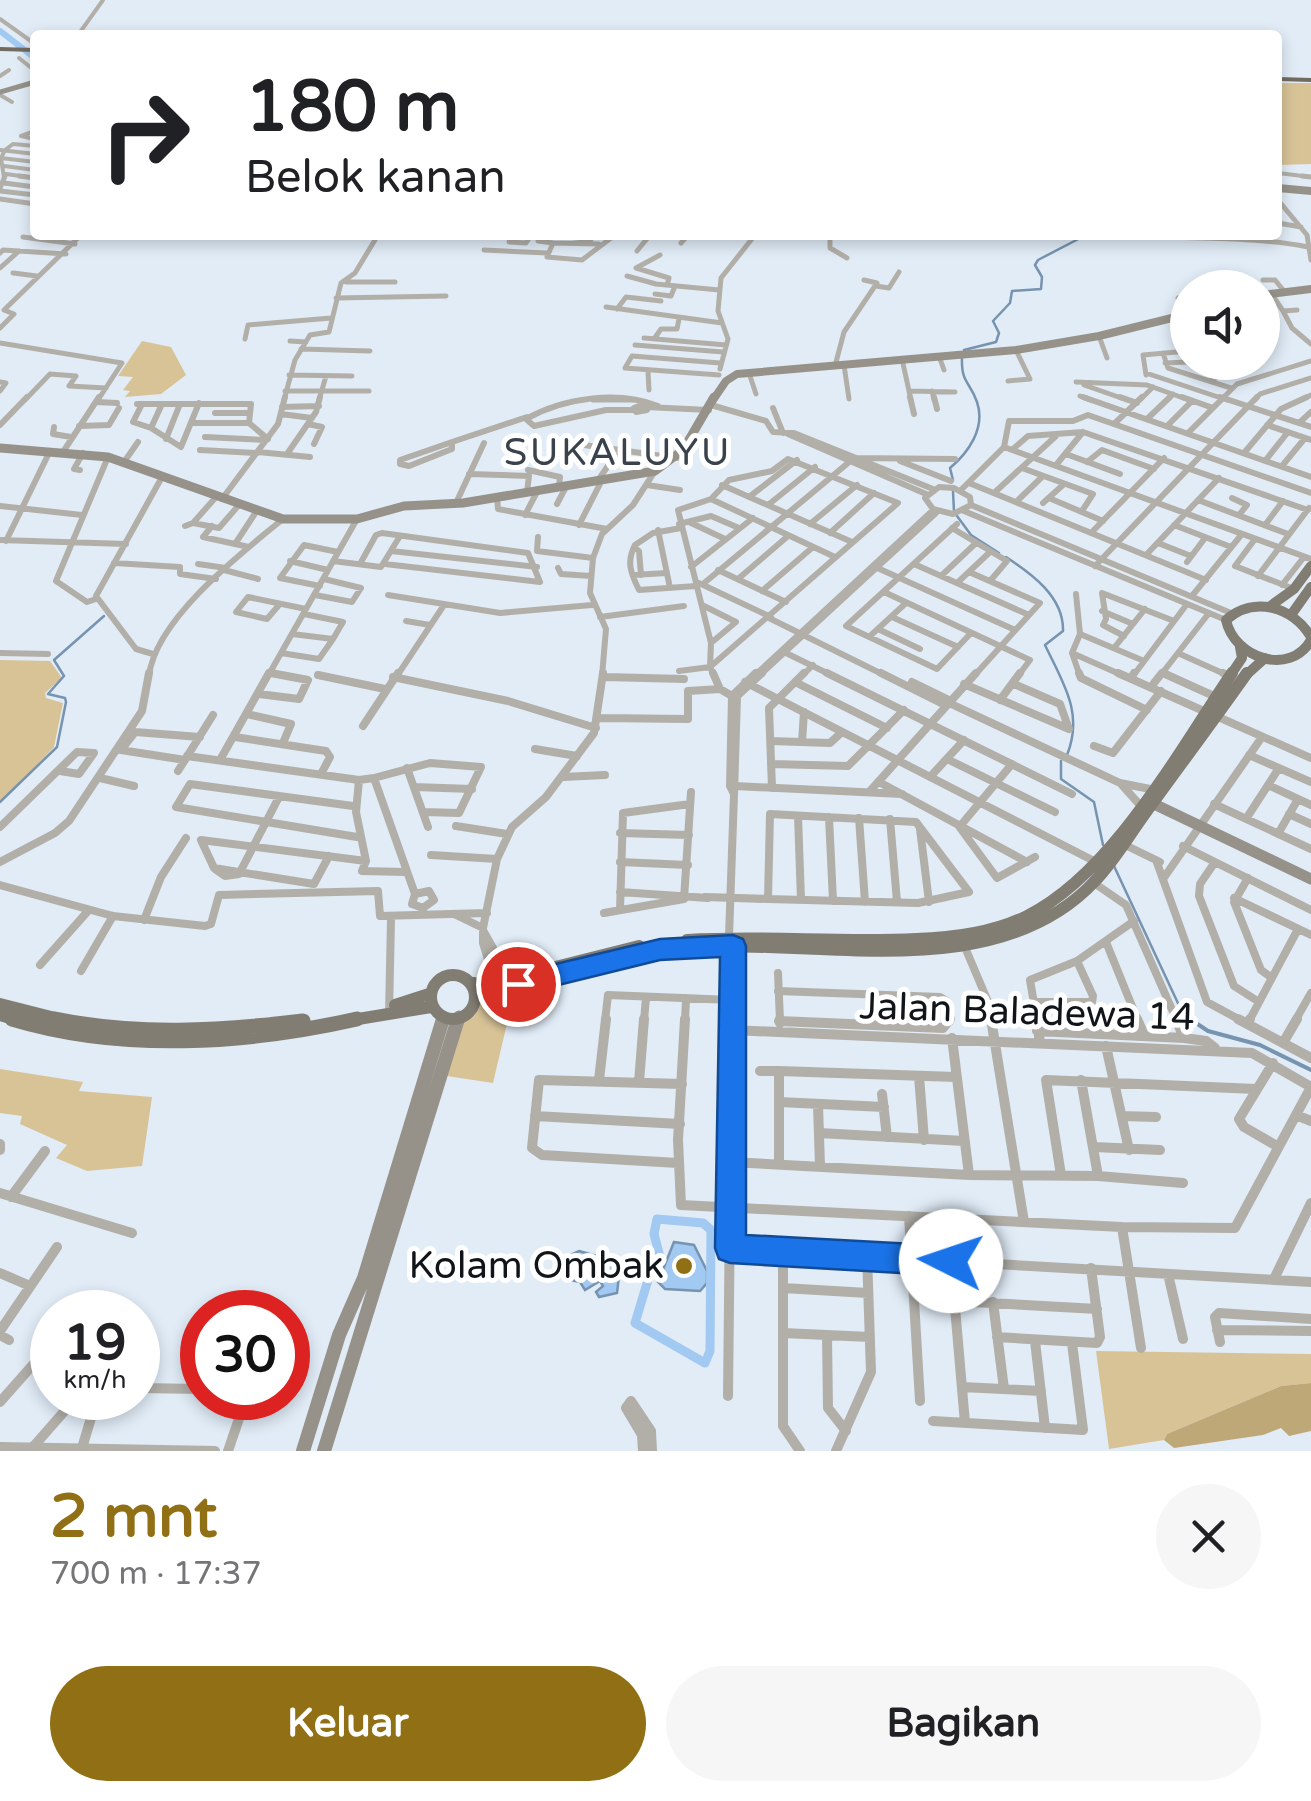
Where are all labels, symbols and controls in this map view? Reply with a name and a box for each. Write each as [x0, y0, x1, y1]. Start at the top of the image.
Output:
text: 180 m [245, 66, 459, 150]
icon: right [80, 70, 210, 200]
text: Belok kanan [245, 151, 506, 205]
map controls [1170, 270, 1280, 380]
button: sound [1170, 270, 1280, 380]
district label: SUKALUYU [504, 430, 732, 476]
pin [476, 942, 561, 1027]
icon: arrive [491, 957, 546, 1012]
street label: Jalan Baladewa 14 [859, 983, 1195, 1041]
position arrow [899, 1209, 1003, 1313]
place label: Kolam Ombak [408, 1243, 664, 1289]
marker: Kolam Ombak [673, 1255, 695, 1277]
speed limit sign: 30 [180, 1290, 310, 1420]
text: 19 [64, 1313, 126, 1373]
text: km/h [64, 1365, 126, 1395]
text: 2 mnt [50, 1481, 217, 1553]
button: close [1156, 1484, 1261, 1589]
text: 700 m · 17:37 [50, 1555, 262, 1593]
button: Keluar [50, 1666, 646, 1781]
button: Bagikan [666, 1666, 1261, 1781]

